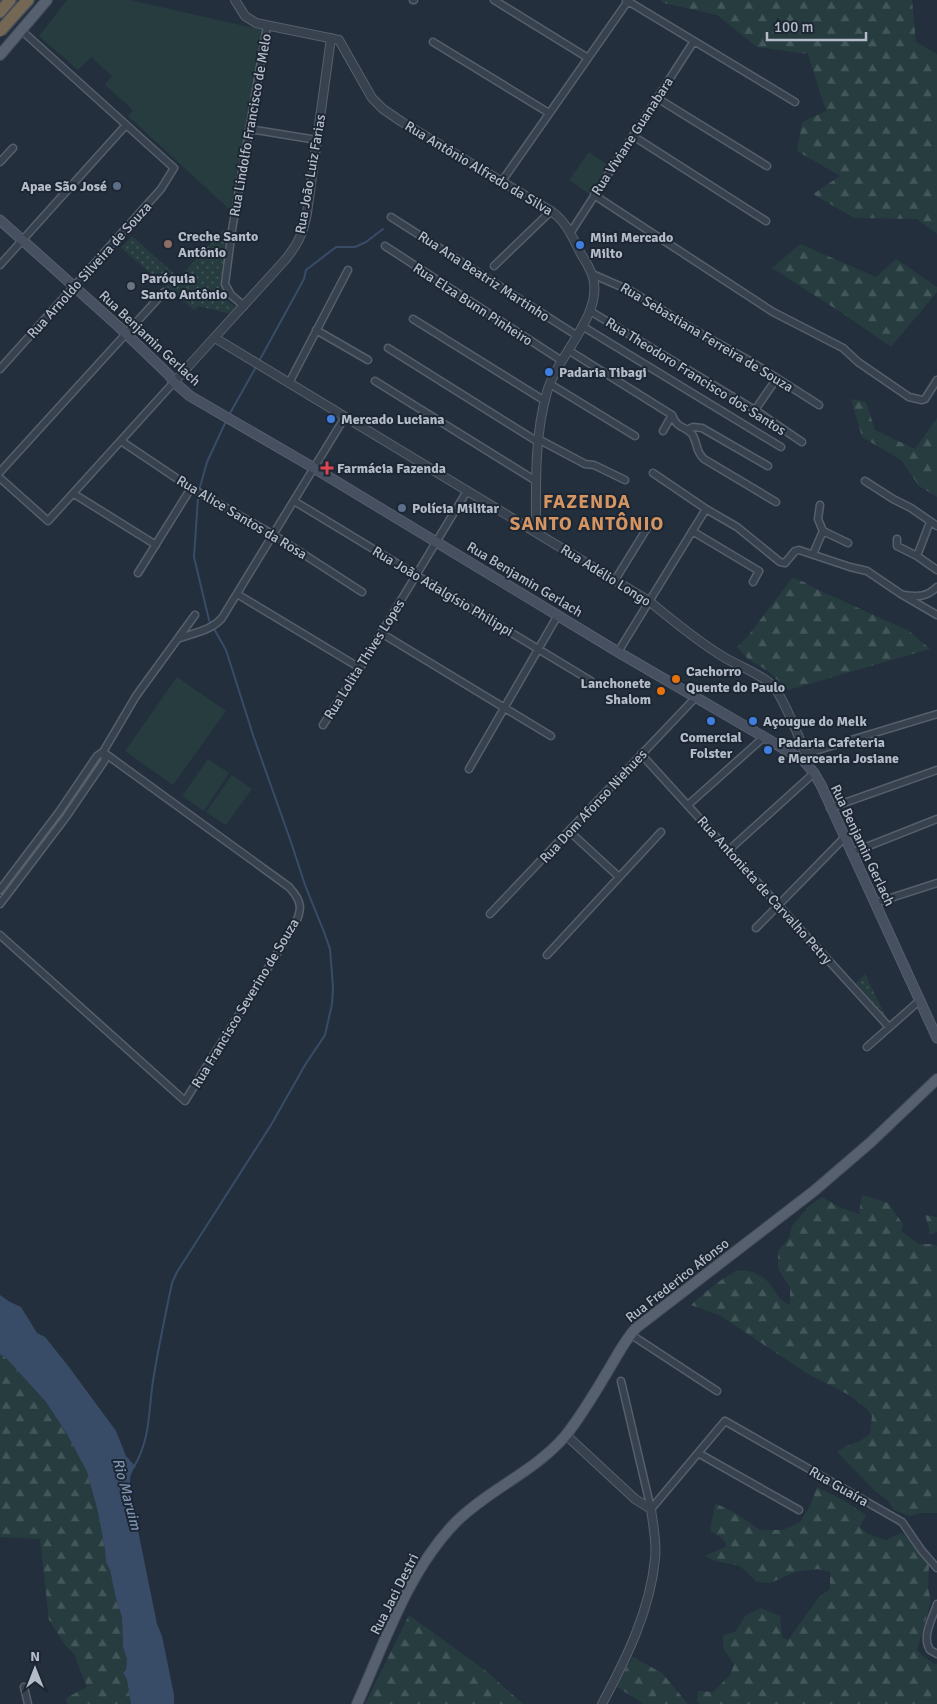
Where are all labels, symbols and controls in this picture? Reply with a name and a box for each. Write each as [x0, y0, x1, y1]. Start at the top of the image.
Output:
scale bar [767, 10, 866, 42]
text: 100 m [774, 18, 814, 36]
street label: Rua Lindolfo Francisco de Melo [226, 32, 275, 218]
street label: Rua Viviane Guanabara [588, 74, 677, 199]
street label: Rua João Luiz Farias [292, 113, 329, 235]
street label: Rua Antônio Alfredo da Silva [402, 117, 556, 219]
place label: Apae São José [21, 178, 107, 195]
marker: Apae São José [111, 180, 123, 192]
street label: Rua Arnoldo Silveira de Souza [24, 199, 155, 342]
place label: Creche Santo Antônio [178, 228, 258, 261]
street label: Rua Ana Beatriz Martinho [415, 228, 553, 325]
place label: Mini Mercado Milto [590, 229, 673, 262]
marker: Creche Santo Antônio [162, 238, 174, 250]
marker: Mini Mercado Milto [574, 239, 586, 251]
street label: Rua Elza Bunn Pinheiro [410, 259, 536, 349]
place label: Paróquia Santo Antônio [141, 270, 227, 303]
street label: Rua Sebastiana Ferreira de Souza [617, 279, 796, 396]
marker: Paróquia Santo Antônio [125, 280, 137, 292]
street label: Rua Benjamin Gerlach [95, 287, 204, 390]
street label: Rua Theodoro Francisco dos Santos [602, 314, 789, 439]
place label: Padaria Tibagi [559, 364, 647, 381]
marker: Padaria Tibagi [543, 366, 555, 378]
place label: Mercado Luciana [341, 411, 444, 428]
marker: Mercado Luciana [325, 413, 337, 425]
place label: Farmácia Fazenda [337, 460, 446, 477]
marker: Farmácia Fazenda [321, 462, 333, 474]
street label: Rua Alice Santos da Rosa [174, 472, 310, 563]
district label: FAZENDA SANTO ANTÔNIO [510, 490, 664, 536]
place label: Polícia Militar [412, 500, 499, 517]
marker: Polícia Militar [396, 502, 408, 514]
street label: Rua Benjamin Gerlach [464, 538, 586, 621]
street label: Rua Adélio Longo [557, 541, 654, 610]
street label: Rua João Adalgísio Philippi [369, 543, 516, 640]
street label: Rua Lolita Thives Lopes [321, 596, 408, 722]
place label: Cachorro Quente do Paulo [686, 663, 785, 696]
marker: Cachorro Quente do Paulo [670, 673, 682, 685]
place label: Lanchonete Shalom [581, 675, 651, 708]
marker: Lanchonete Shalom [655, 685, 667, 697]
place label: Açougue do Melk [763, 713, 867, 730]
marker: Comercial Folster [705, 715, 717, 727]
marker: Açougue do Melk [747, 715, 759, 727]
place label: Comercial Folster [680, 729, 743, 762]
place label: Padaria Cafeteria e Mercearia Josiane [778, 734, 899, 767]
marker: Padaria Cafeteria e Mercearia Josiane [762, 744, 774, 756]
street label: Rua Dom Afonso Niehues [536, 746, 651, 867]
street label: Rua Benjamin Gerlach [827, 782, 898, 909]
street label: Rua Antonieta de Carvalho Petry [694, 813, 836, 968]
street label: Rua Francisco Severino de Souza [188, 915, 303, 1091]
street label: Rua Frederico Afonso [622, 1235, 732, 1326]
water label: Rio Maruim [109, 1456, 145, 1533]
street label: Rua Guaíra [806, 1463, 871, 1510]
street label: Rua Jaci Destri [367, 1551, 422, 1638]
north arrow [10, 1644, 60, 1694]
text: N [30, 1648, 40, 1665]

